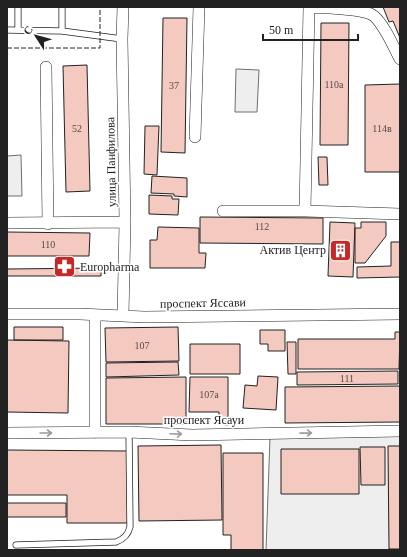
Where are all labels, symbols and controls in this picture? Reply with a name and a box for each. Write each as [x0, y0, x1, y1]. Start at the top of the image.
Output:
north arrow [16, 16, 56, 56]
scale bar [263, 16, 358, 42]
text: С [21, 23, 35, 37]
text: 50 m [269, 23, 294, 37]
house number: 110а [324, 79, 344, 90]
house number: 37 [169, 80, 179, 91]
street label: улица Панфилова [103, 116, 119, 207]
house number: 52 [72, 123, 82, 134]
house number: 114в [372, 123, 392, 134]
house number: 112 [255, 221, 269, 232]
building icon: Актив Центр [328, 237, 354, 263]
house number: 110 [41, 239, 55, 250]
place label: Актив Центр [260, 243, 326, 257]
pharmacy icon: Europharma [51, 254, 77, 280]
place label: Europharma [80, 260, 140, 274]
street label: проспект Яссави [160, 295, 247, 311]
house number: 107 [135, 340, 150, 351]
house number: 111 [340, 373, 354, 384]
house number: 107а [199, 389, 219, 400]
street label: проспект Ясауи [164, 413, 245, 427]
one-way arrow [39, 429, 52, 437]
one-way arrow [299, 429, 312, 437]
one-way arrow [169, 430, 182, 438]

